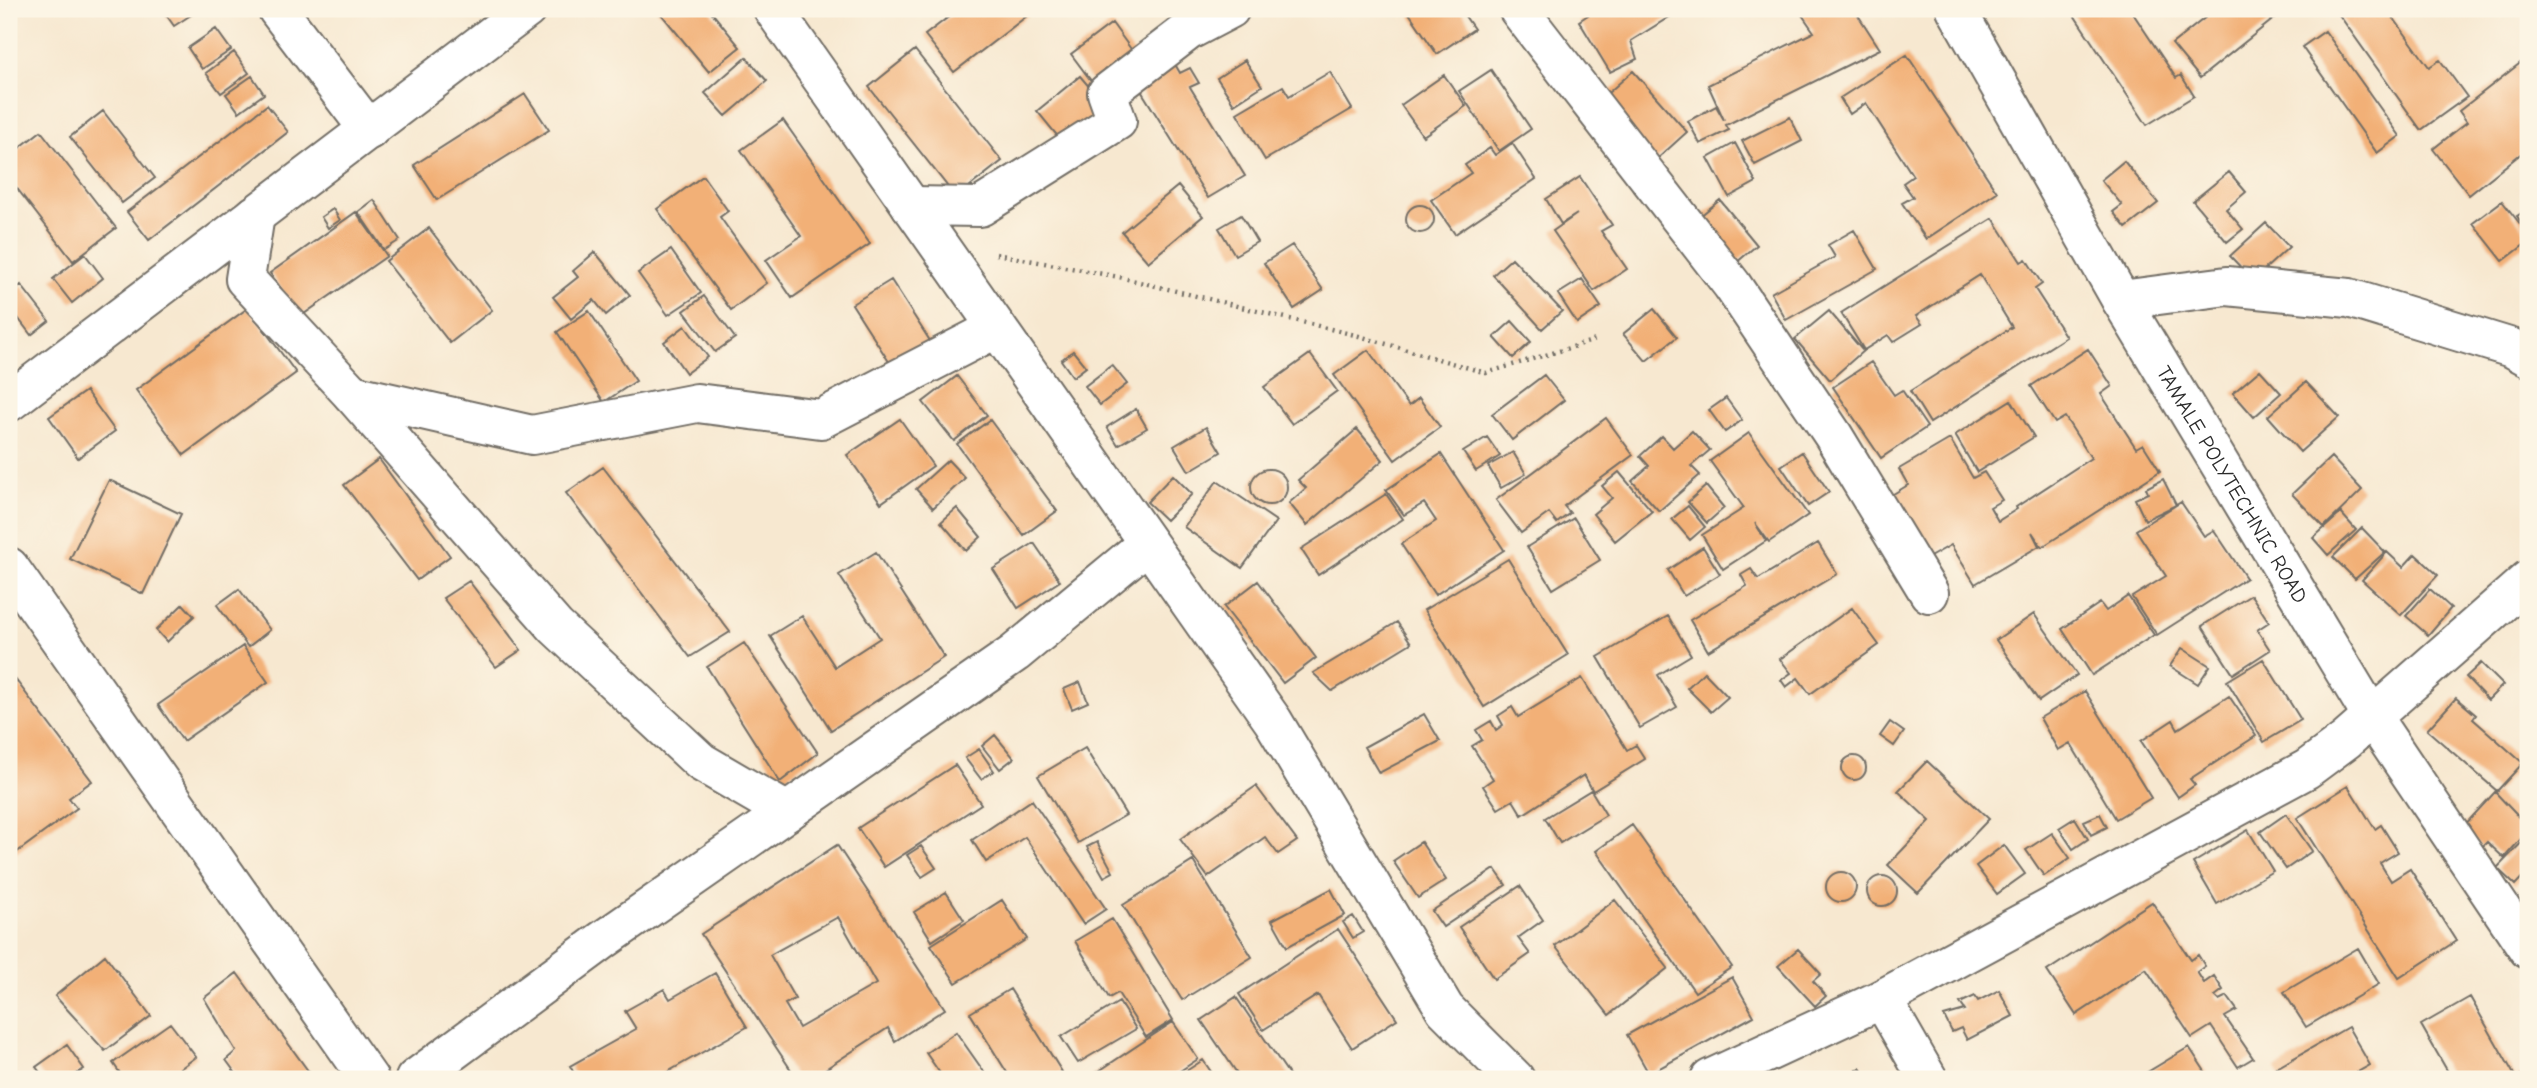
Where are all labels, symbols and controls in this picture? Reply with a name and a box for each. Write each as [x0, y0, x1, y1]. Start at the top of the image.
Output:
street label: TAMALE POLYTECHNIC ROAD [2152, 362, 2313, 607]

